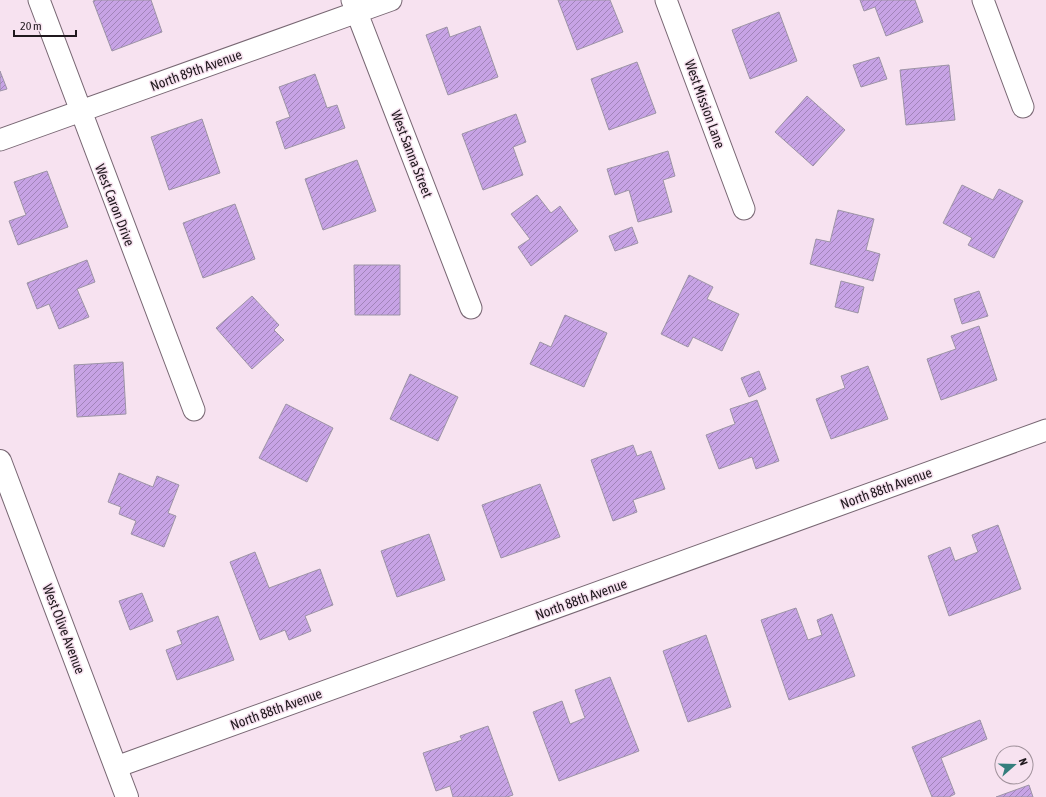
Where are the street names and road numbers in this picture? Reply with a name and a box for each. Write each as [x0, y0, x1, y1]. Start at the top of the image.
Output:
street label: North 89th Avenue [148, 46, 244, 94]
street label: West Mission Lane [682, 58, 728, 150]
street label: West Sanna Street [388, 108, 436, 200]
street label: West Caron Drive [92, 162, 138, 248]
street label: North 88th Avenue [838, 464, 934, 512]
street label: North 88th Avenue [533, 575, 629, 623]
street label: West Olive Avenue [40, 582, 88, 676]
street label: North 88th Avenue [228, 685, 324, 733]

